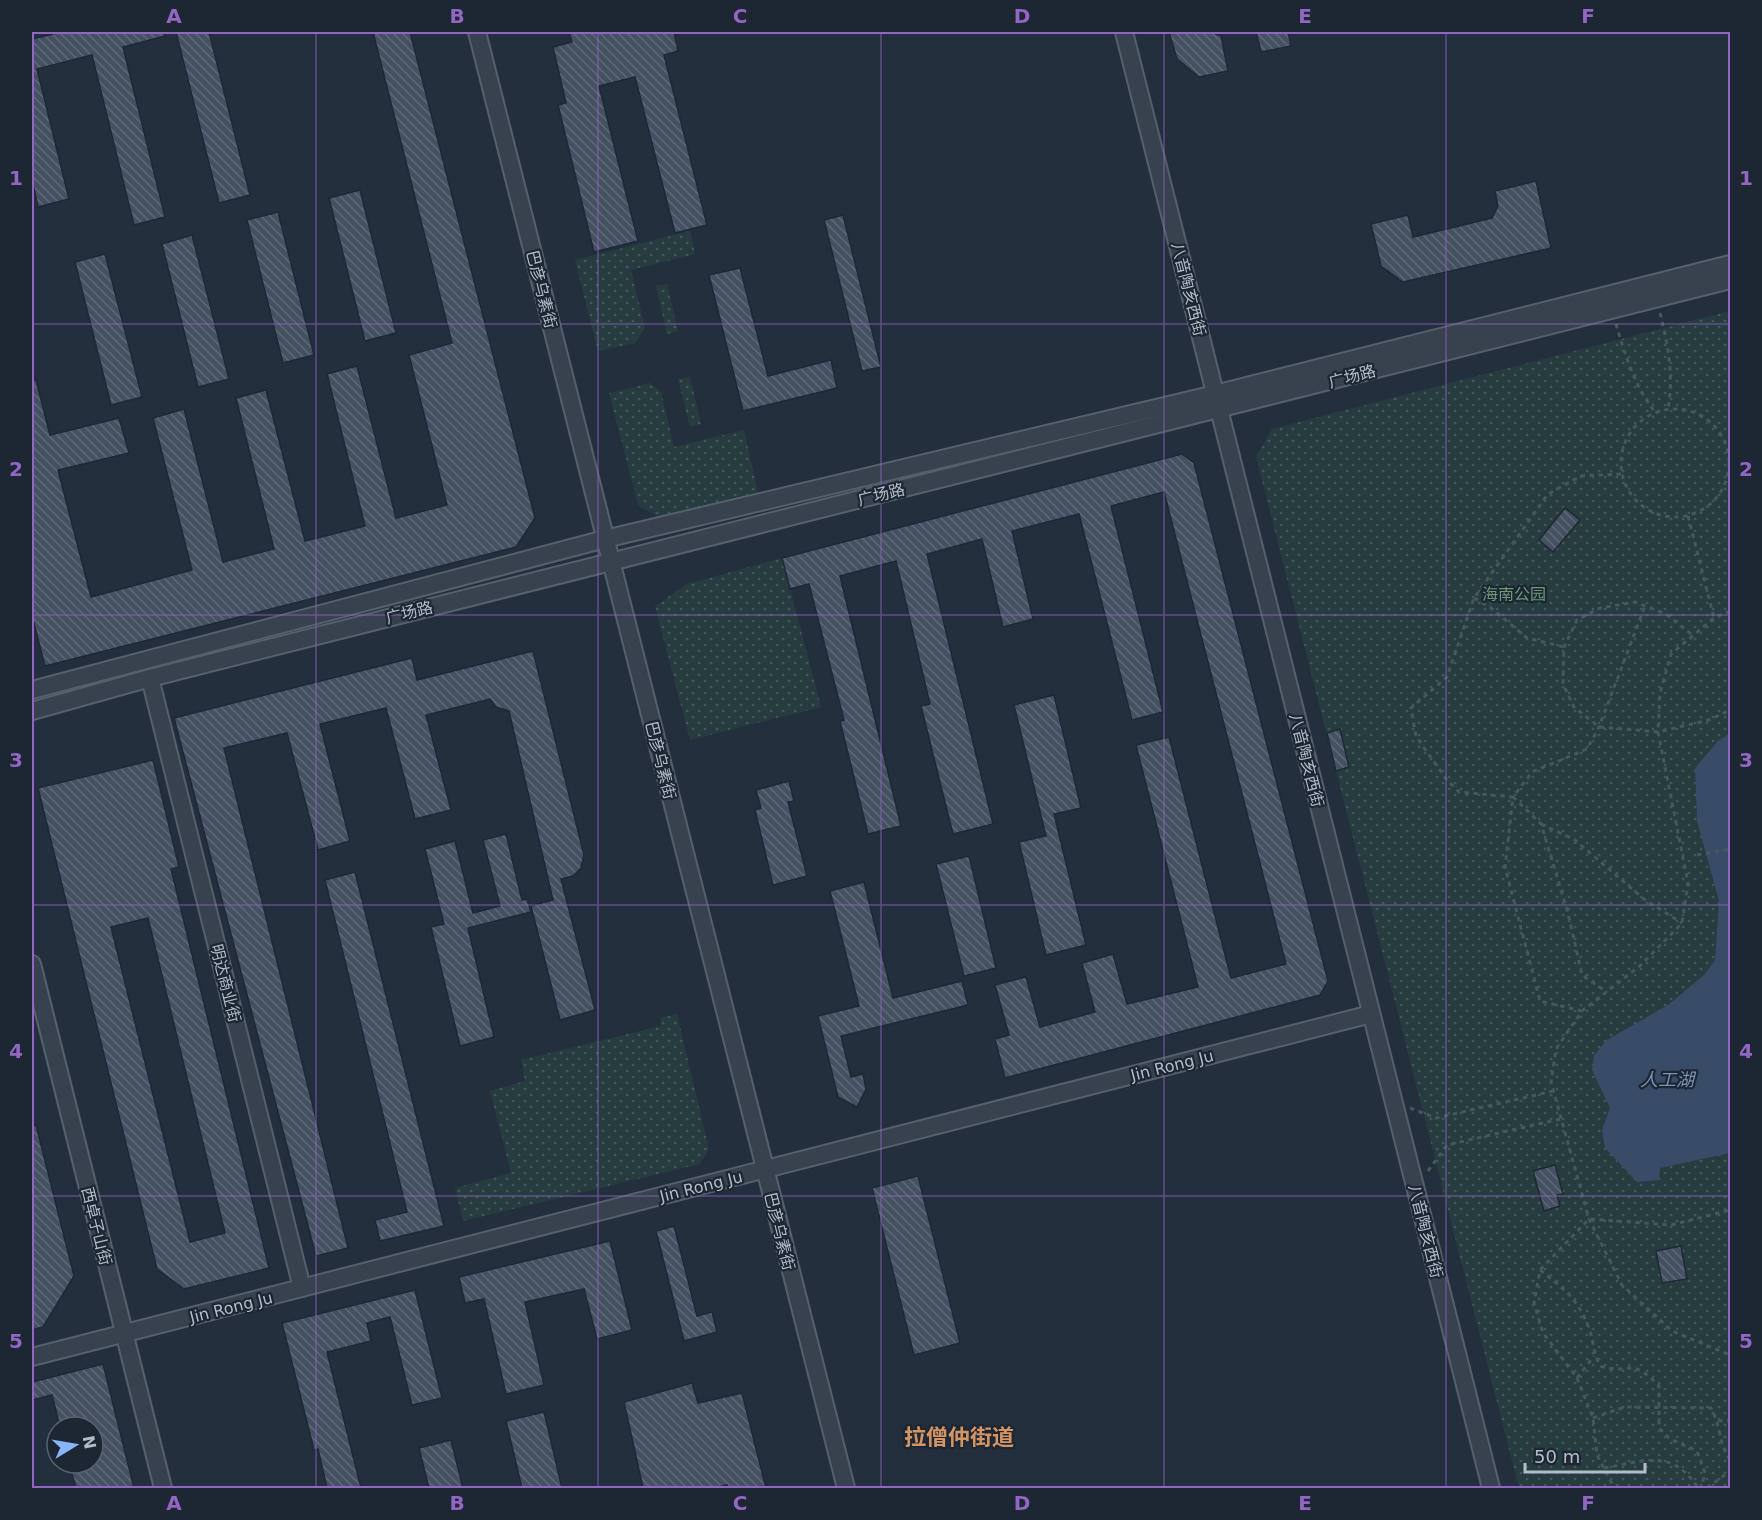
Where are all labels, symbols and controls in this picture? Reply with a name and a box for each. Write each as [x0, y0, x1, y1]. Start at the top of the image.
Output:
text: A [166, 4, 182, 28]
text: B [449, 4, 465, 28]
text: C [733, 4, 747, 28]
text: D [1014, 4, 1030, 28]
text: E [1298, 4, 1312, 28]
text: F [1581, 4, 1595, 28]
text: 1 [9, 166, 23, 190]
text: 1 [1739, 166, 1753, 190]
street label: 八音陶亥西街 [1168, 240, 1209, 338]
street label: 巴彦乌素街 [523, 248, 560, 330]
street label: 广场路 [1326, 361, 1378, 392]
text: 2 [9, 457, 23, 481]
text: 2 [1739, 457, 1753, 481]
street label: 广场路 [856, 479, 907, 510]
park label: 海南公园 [1482, 585, 1546, 604]
street label: 广场路 [384, 597, 435, 628]
street label: 八音陶亥西街 [1286, 711, 1327, 809]
street label: 巴彦乌素街 [642, 719, 679, 801]
text: 3 [9, 748, 23, 772]
text: 3 [1739, 748, 1753, 772]
street label: 明达商业街 [207, 942, 244, 1024]
text: 4 [9, 1039, 23, 1063]
text: 4 [1739, 1039, 1753, 1063]
street label: Jin Rong Ju [1128, 1046, 1216, 1085]
water label: 人工湖 [1640, 1069, 1697, 1090]
street label: Jin Rong Ju [657, 1167, 745, 1206]
street label: 八音陶亥西街 [1405, 1182, 1446, 1280]
street label: 西卓子山街 [78, 1185, 115, 1267]
street label: 巴彦乌素街 [761, 1190, 798, 1272]
street label: Jin Rong Ju [187, 1288, 275, 1327]
text: 5 [9, 1329, 23, 1353]
text: 5 [1739, 1329, 1753, 1353]
north arrow [45, 1415, 105, 1475]
district label: 拉僧仲街道 [904, 1425, 1014, 1450]
text: N [79, 1434, 100, 1451]
scale bar [1525, 1436, 1645, 1474]
text: 50 m [1534, 1446, 1580, 1467]
text: A [166, 1491, 182, 1515]
text: B [449, 1491, 465, 1515]
text: C [733, 1491, 747, 1515]
text: D [1014, 1491, 1030, 1515]
text: E [1298, 1491, 1312, 1515]
text: F [1581, 1491, 1595, 1515]

